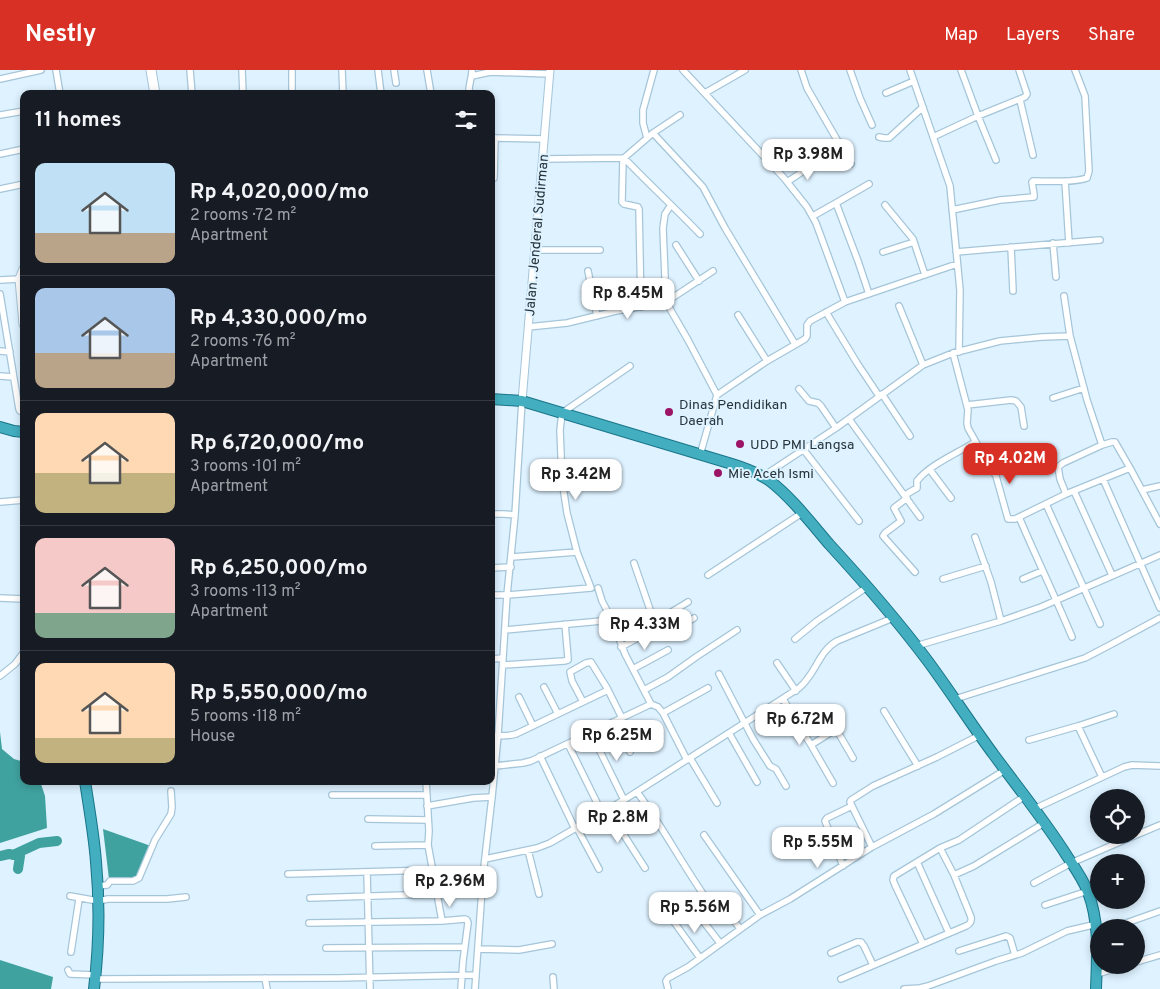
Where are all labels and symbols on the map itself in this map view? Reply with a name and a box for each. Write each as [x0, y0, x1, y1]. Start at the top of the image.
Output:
pin: Rp 3.98M [756, 138, 860, 181]
street label: Jalan . Jenderal Sudirman [522, 153, 553, 317]
pin: Rp 8.45M [576, 278, 680, 320]
place label: Dinas Pendidikan Daerah [679, 397, 787, 430]
marker: Dinas Pendidikan Daerah [663, 406, 675, 418]
place label: UDD PMI Langsa [750, 437, 854, 454]
marker: UDD PMI Langsa [734, 438, 746, 450]
pin: Rp 4.02M [958, 442, 1062, 485]
pin: Rp 3.42M [524, 458, 628, 501]
place label: Mie Aceh Ismi [728, 466, 814, 483]
marker: Mie Aceh Ismi [712, 467, 724, 479]
pin: Rp 4.33M [593, 608, 697, 651]
pin: Rp 6.72M [748, 704, 852, 746]
pin: Rp 6.25M [565, 720, 669, 762]
pin: Rp 2.8M [572, 802, 664, 844]
pin: Rp 5.55M [766, 826, 870, 869]
pin: Rp 2.96M [398, 866, 502, 908]
pin: Rp 5.56M [643, 892, 747, 934]

